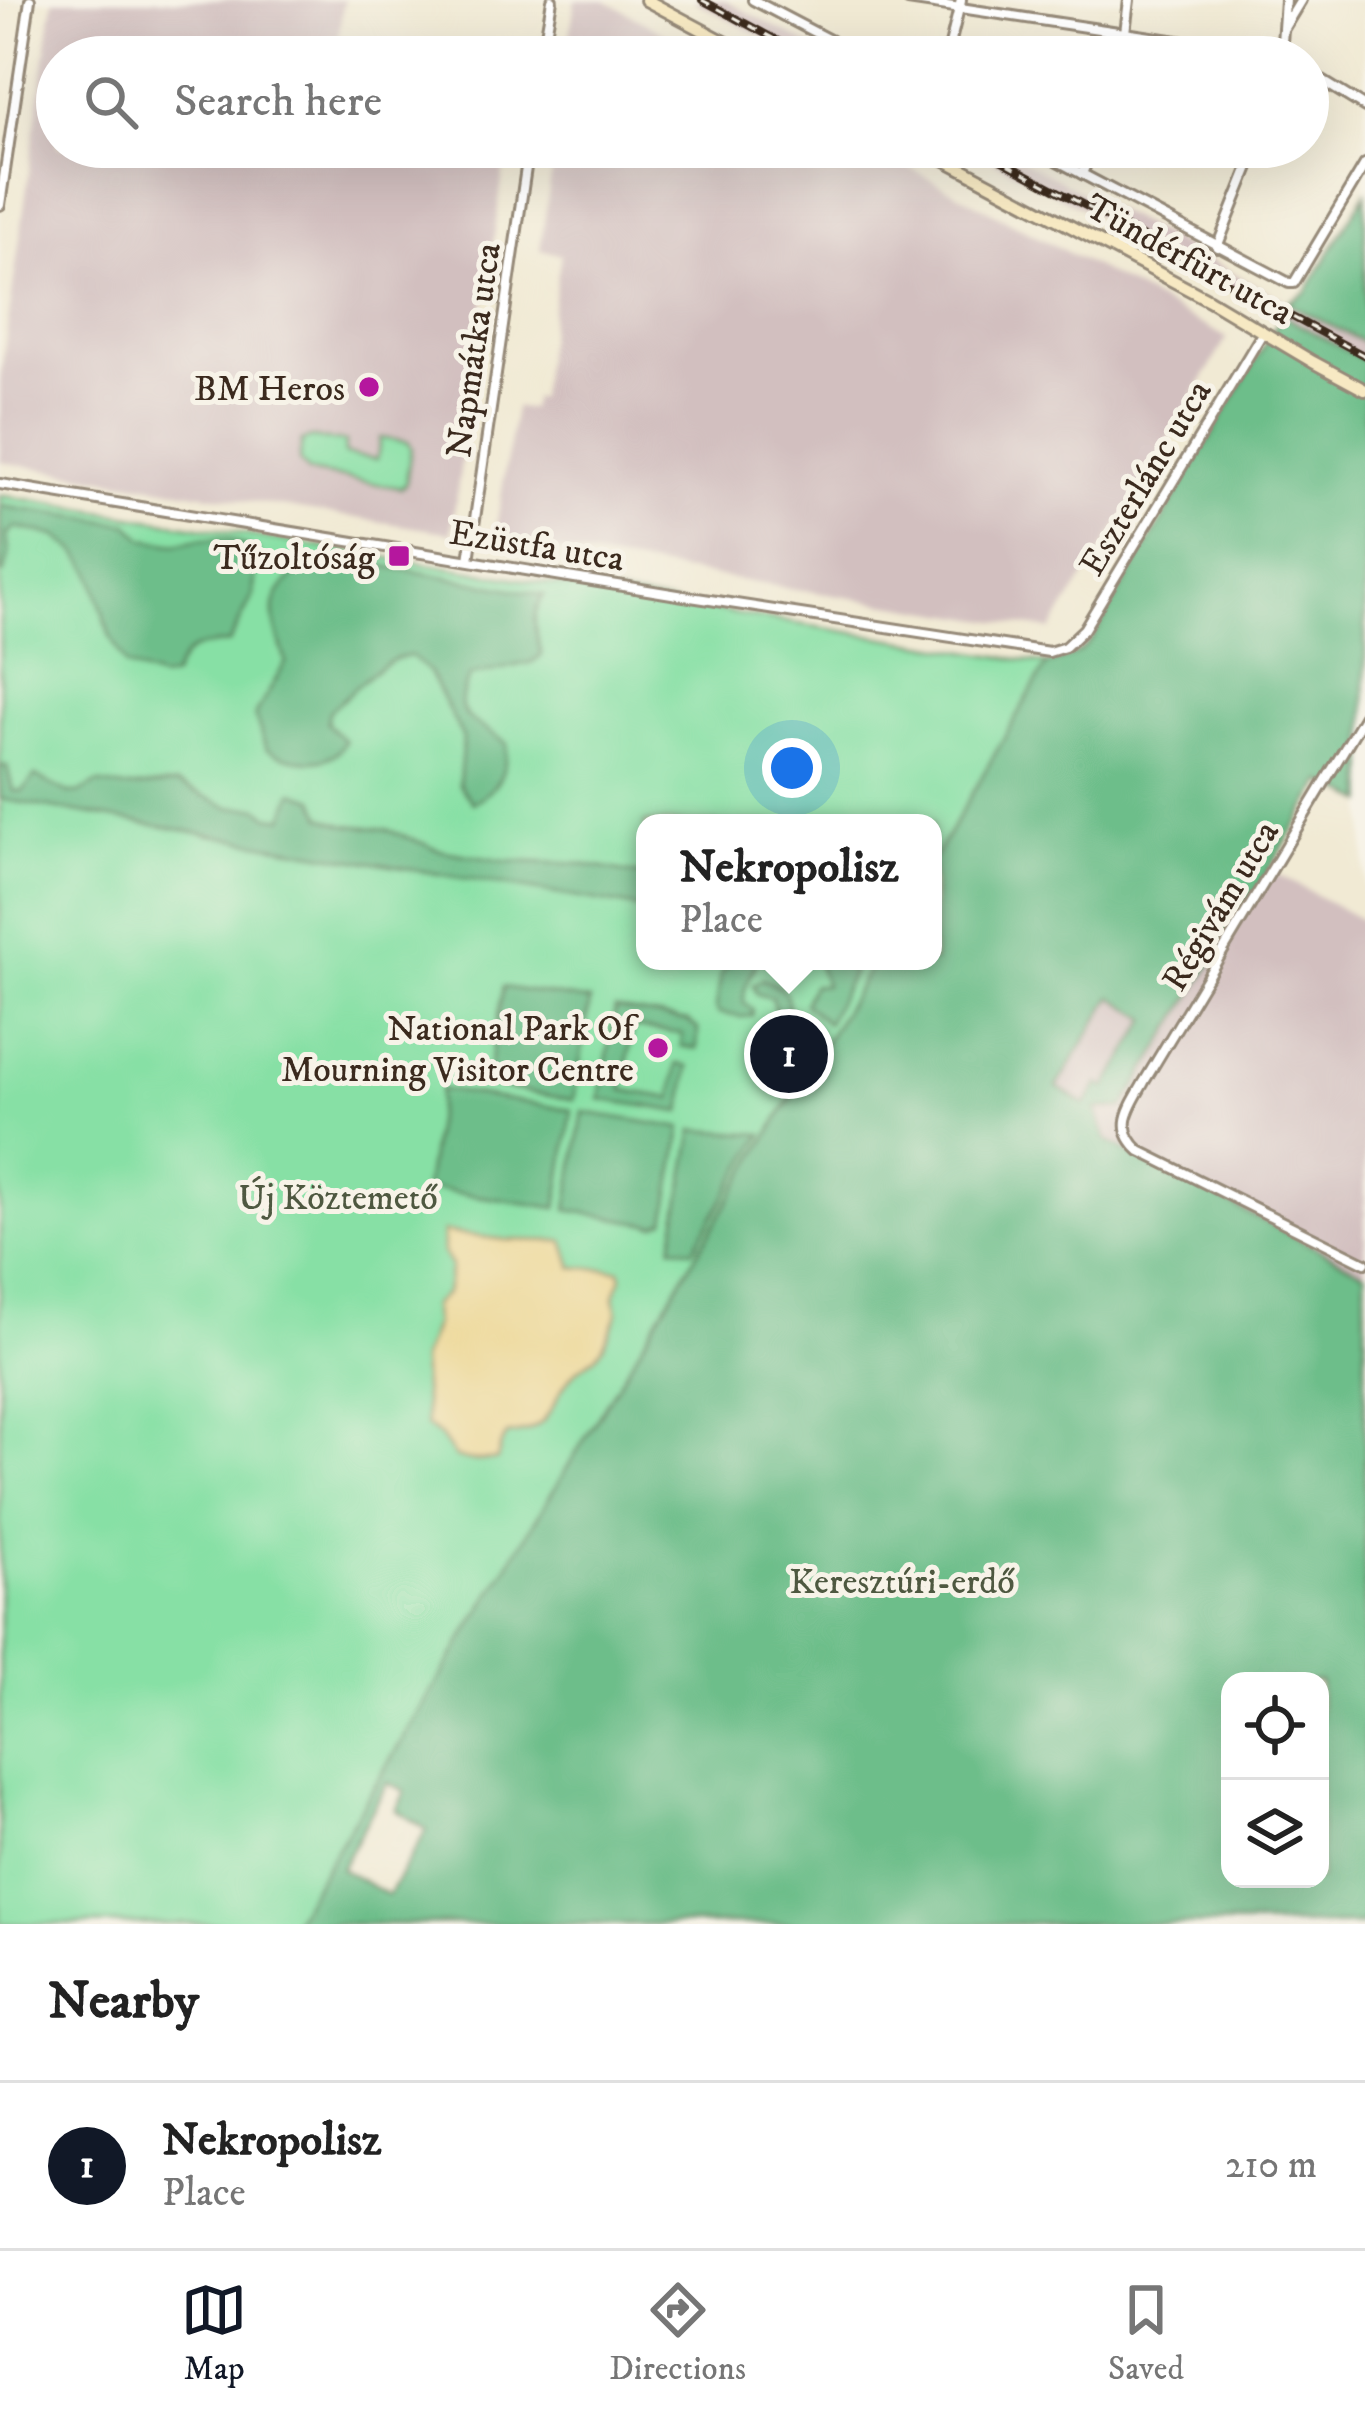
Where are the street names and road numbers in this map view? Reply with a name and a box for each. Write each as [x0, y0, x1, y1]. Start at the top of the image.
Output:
street label: Tündérfürt utca [1077, 185, 1301, 336]
street label: Napmátka utca [437, 239, 512, 461]
street label: Eszterlánc utca [1070, 372, 1223, 584]
street label: Ezüstfa utca [446, 510, 628, 583]
street label: Régivám utca [1153, 812, 1290, 1000]

